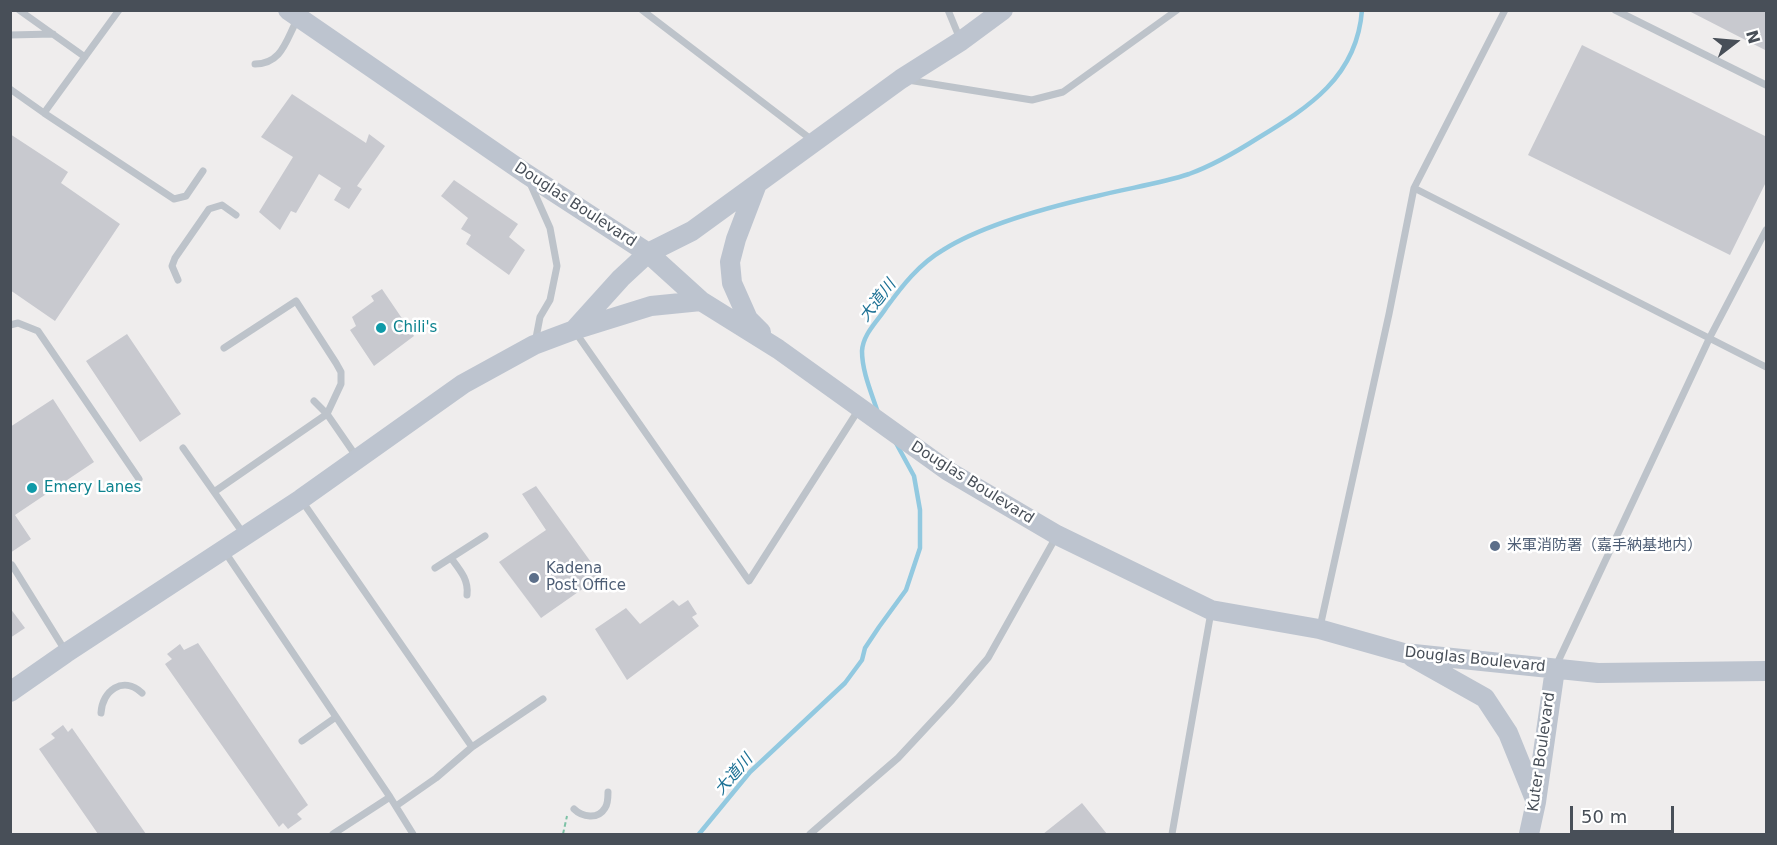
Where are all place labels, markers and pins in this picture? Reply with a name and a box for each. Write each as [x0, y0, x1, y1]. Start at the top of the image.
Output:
place label: Chili's [393, 319, 437, 337]
marker: Chili's [374, 321, 388, 335]
place label: Emery Lanes [44, 479, 141, 497]
marker: Emery Lanes [25, 481, 39, 495]
place label: 米軍消防署（嘉手納基地内） [1507, 537, 1702, 555]
marker: 米軍消防署（嘉手納基地内） [1488, 539, 1502, 553]
place label: Kadena Post Office [546, 560, 626, 595]
marker: Kadena Post Office [527, 571, 541, 585]

